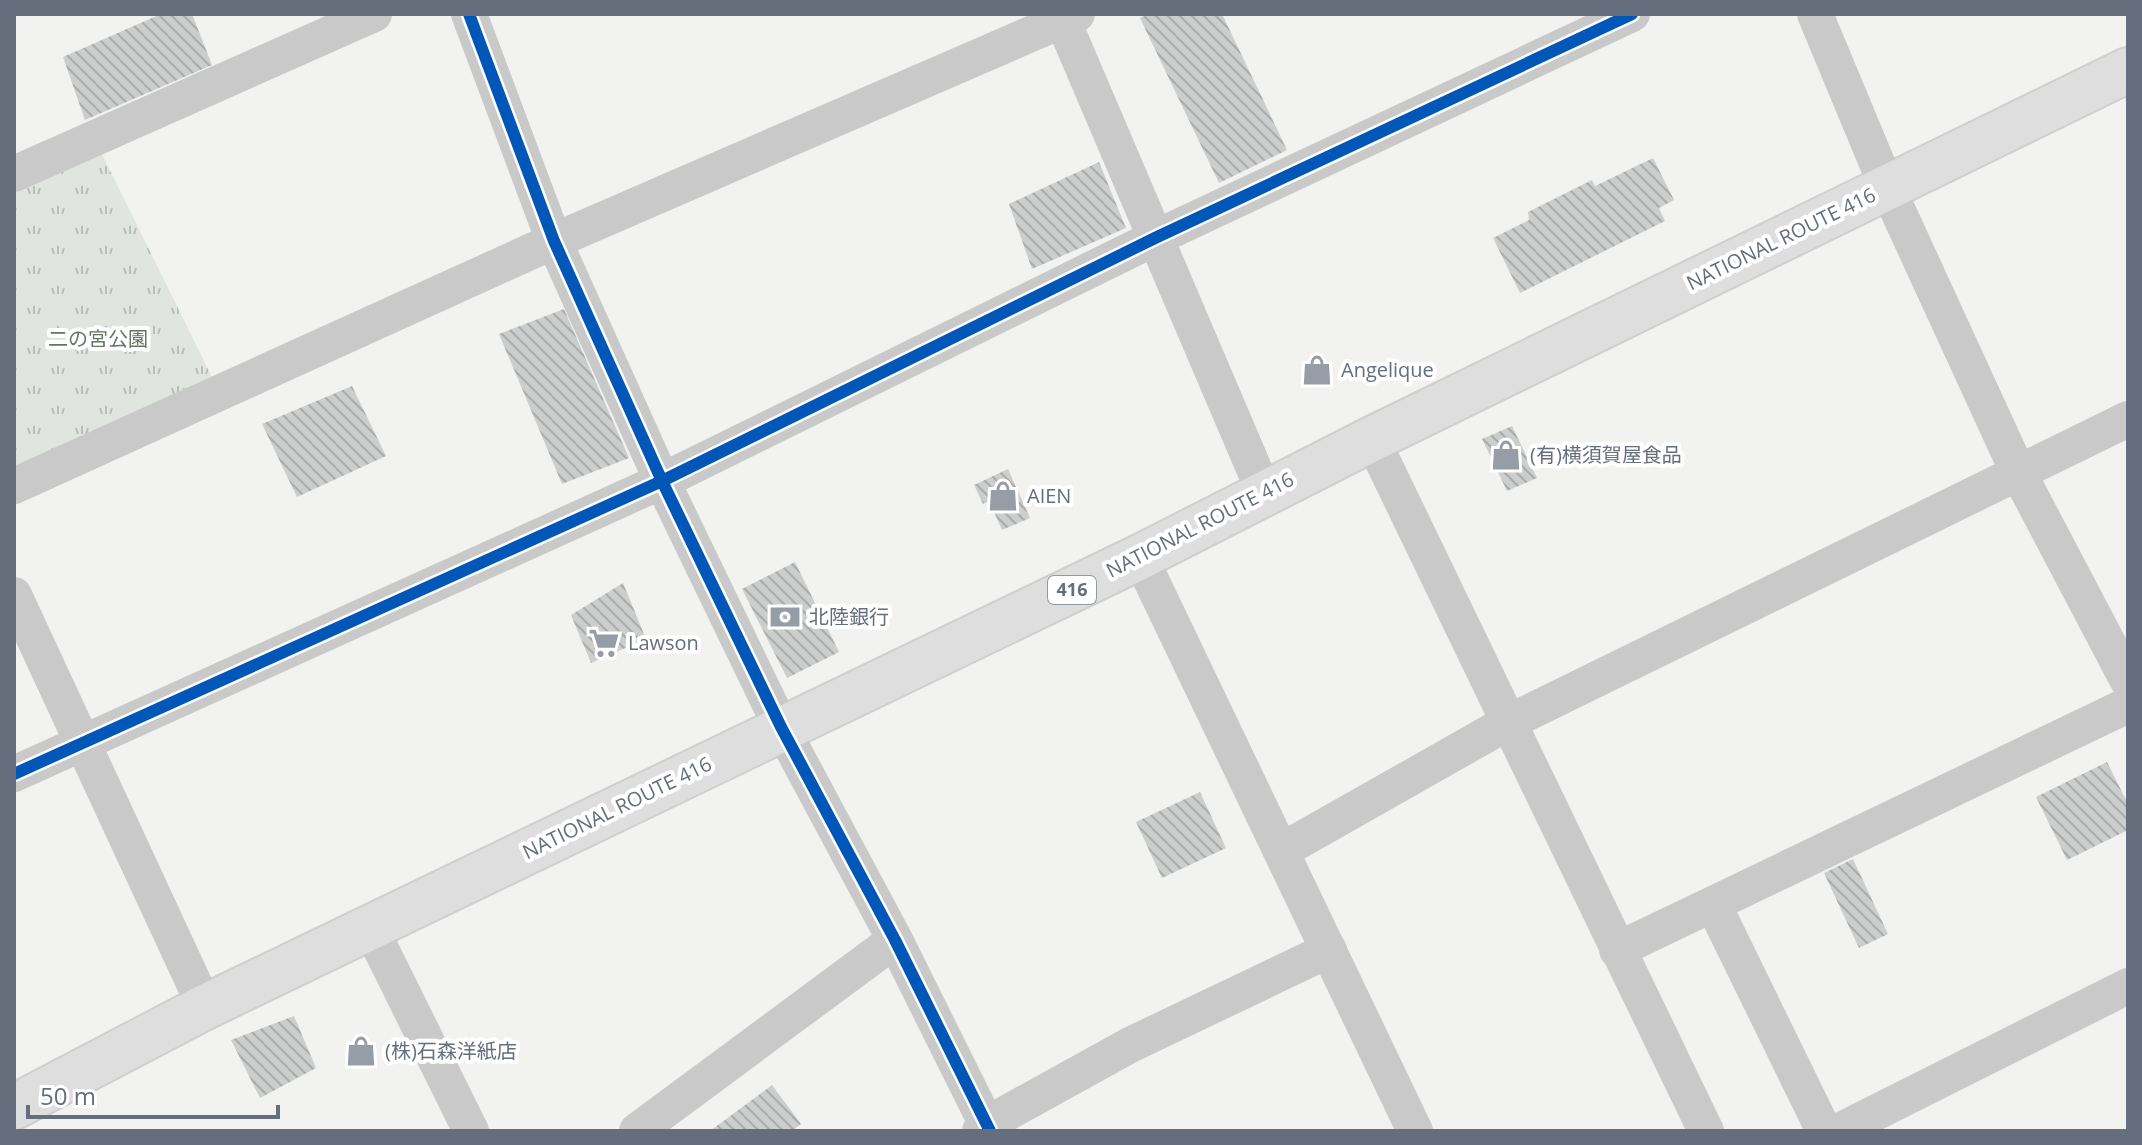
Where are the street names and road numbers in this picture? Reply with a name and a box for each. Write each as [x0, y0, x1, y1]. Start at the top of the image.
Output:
street label: NATIONAL ROUTE 416 [1682, 181, 1880, 296]
street label: NATIONAL ROUTE 416 [1101, 465, 1298, 584]
road number: 416 [1048, 576, 1096, 604]
street label: NATIONAL ROUTE 416 [518, 750, 716, 865]

